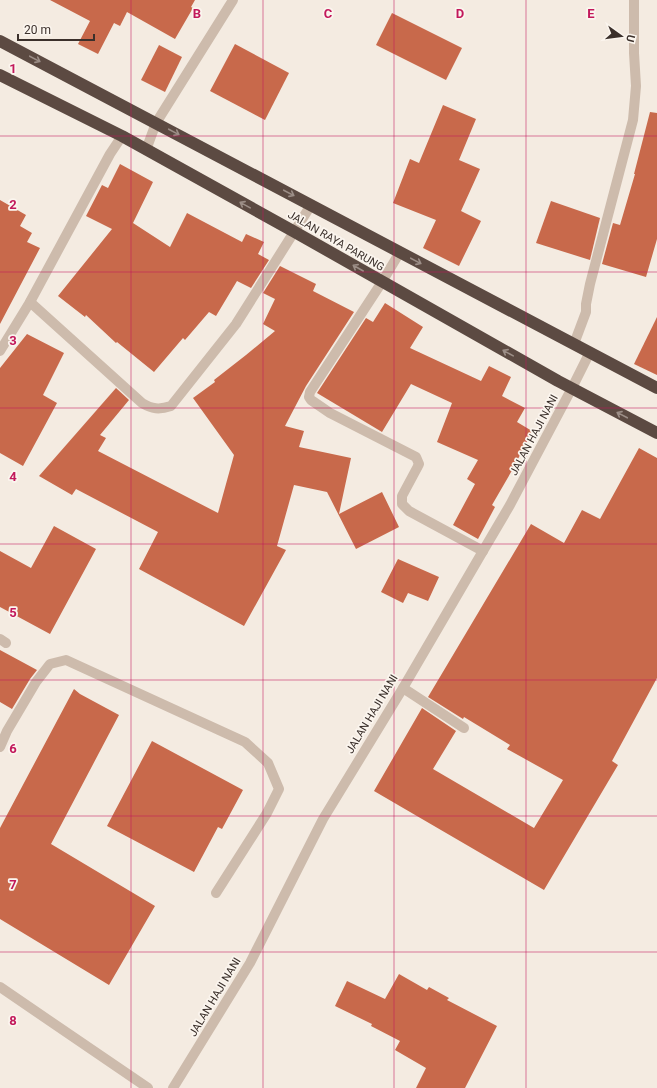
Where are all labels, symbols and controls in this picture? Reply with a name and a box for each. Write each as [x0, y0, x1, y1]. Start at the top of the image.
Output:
text: B [193, 6, 201, 21]
text: C [324, 6, 333, 21]
text: D [456, 6, 464, 21]
text: E [587, 6, 595, 21]
scale bar [18, 16, 94, 42]
north arrow [601, 16, 641, 56]
text: 20 m [24, 23, 51, 37]
text: U [623, 33, 637, 43]
one-way arrow [28, 55, 40, 63]
text: 1 [9, 61, 17, 76]
one-way arrow [168, 129, 180, 137]
one-way arrow [283, 190, 295, 197]
text: 2 [9, 197, 17, 212]
one-way arrow [239, 200, 251, 208]
street label: JALAN RAYA PARUNG [286, 208, 386, 274]
one-way arrow [410, 257, 422, 265]
one-way arrow [352, 264, 364, 272]
text: 3 [9, 333, 17, 348]
one-way arrow [502, 348, 514, 356]
street label: JALAN HAJI NANI [507, 392, 561, 478]
one-way arrow [617, 410, 629, 418]
text: 4 [9, 469, 17, 484]
text: 5 [9, 605, 17, 620]
street label: JALAN HAJI NANI [343, 672, 401, 756]
text: 6 [9, 741, 17, 756]
text: 7 [9, 877, 17, 892]
street label: JALAN HAJI NANI [186, 955, 244, 1039]
text: 8 [9, 1013, 17, 1028]

